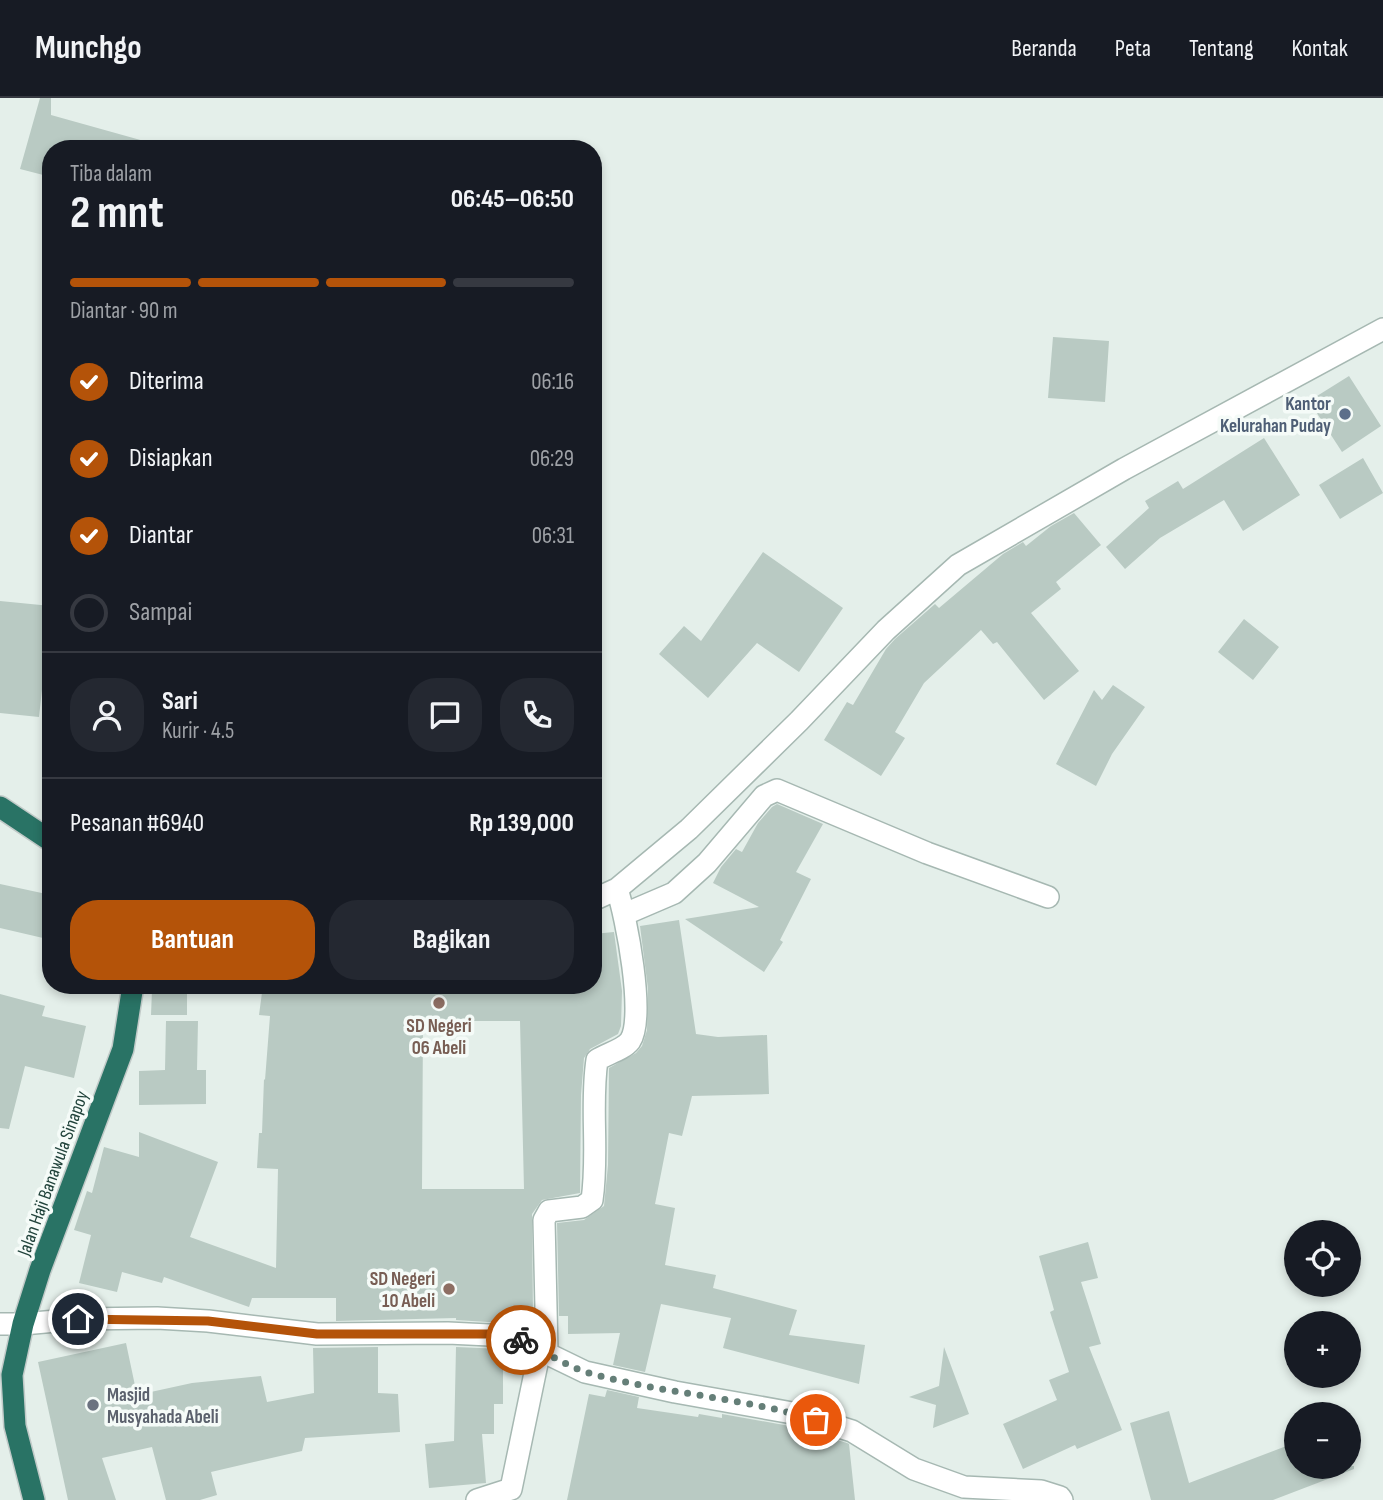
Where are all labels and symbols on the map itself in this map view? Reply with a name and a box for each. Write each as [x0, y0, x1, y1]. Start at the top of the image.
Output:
place label: Kantor Kelurahan Puday [1220, 393, 1331, 438]
marker: Kantor Kelurahan Puday [1337, 406, 1353, 422]
marker: SD Negeri 06 Abeli [431, 995, 447, 1011]
place label: SD Negeri 06 Abeli [406, 1015, 472, 1060]
street label: Jalan Haji Banawula Sinapoy [13, 1087, 94, 1260]
place label: SD Negeri 10 Abeli [370, 1268, 435, 1313]
marker: SD Negeri 10 Abeli [441, 1281, 457, 1297]
pin [48, 1289, 108, 1349]
courier [486, 1305, 556, 1375]
place label: Masjid Musyahada Abeli [107, 1384, 219, 1429]
pin [786, 1390, 846, 1450]
marker: Masjid Musyahada Abeli [85, 1397, 101, 1413]

